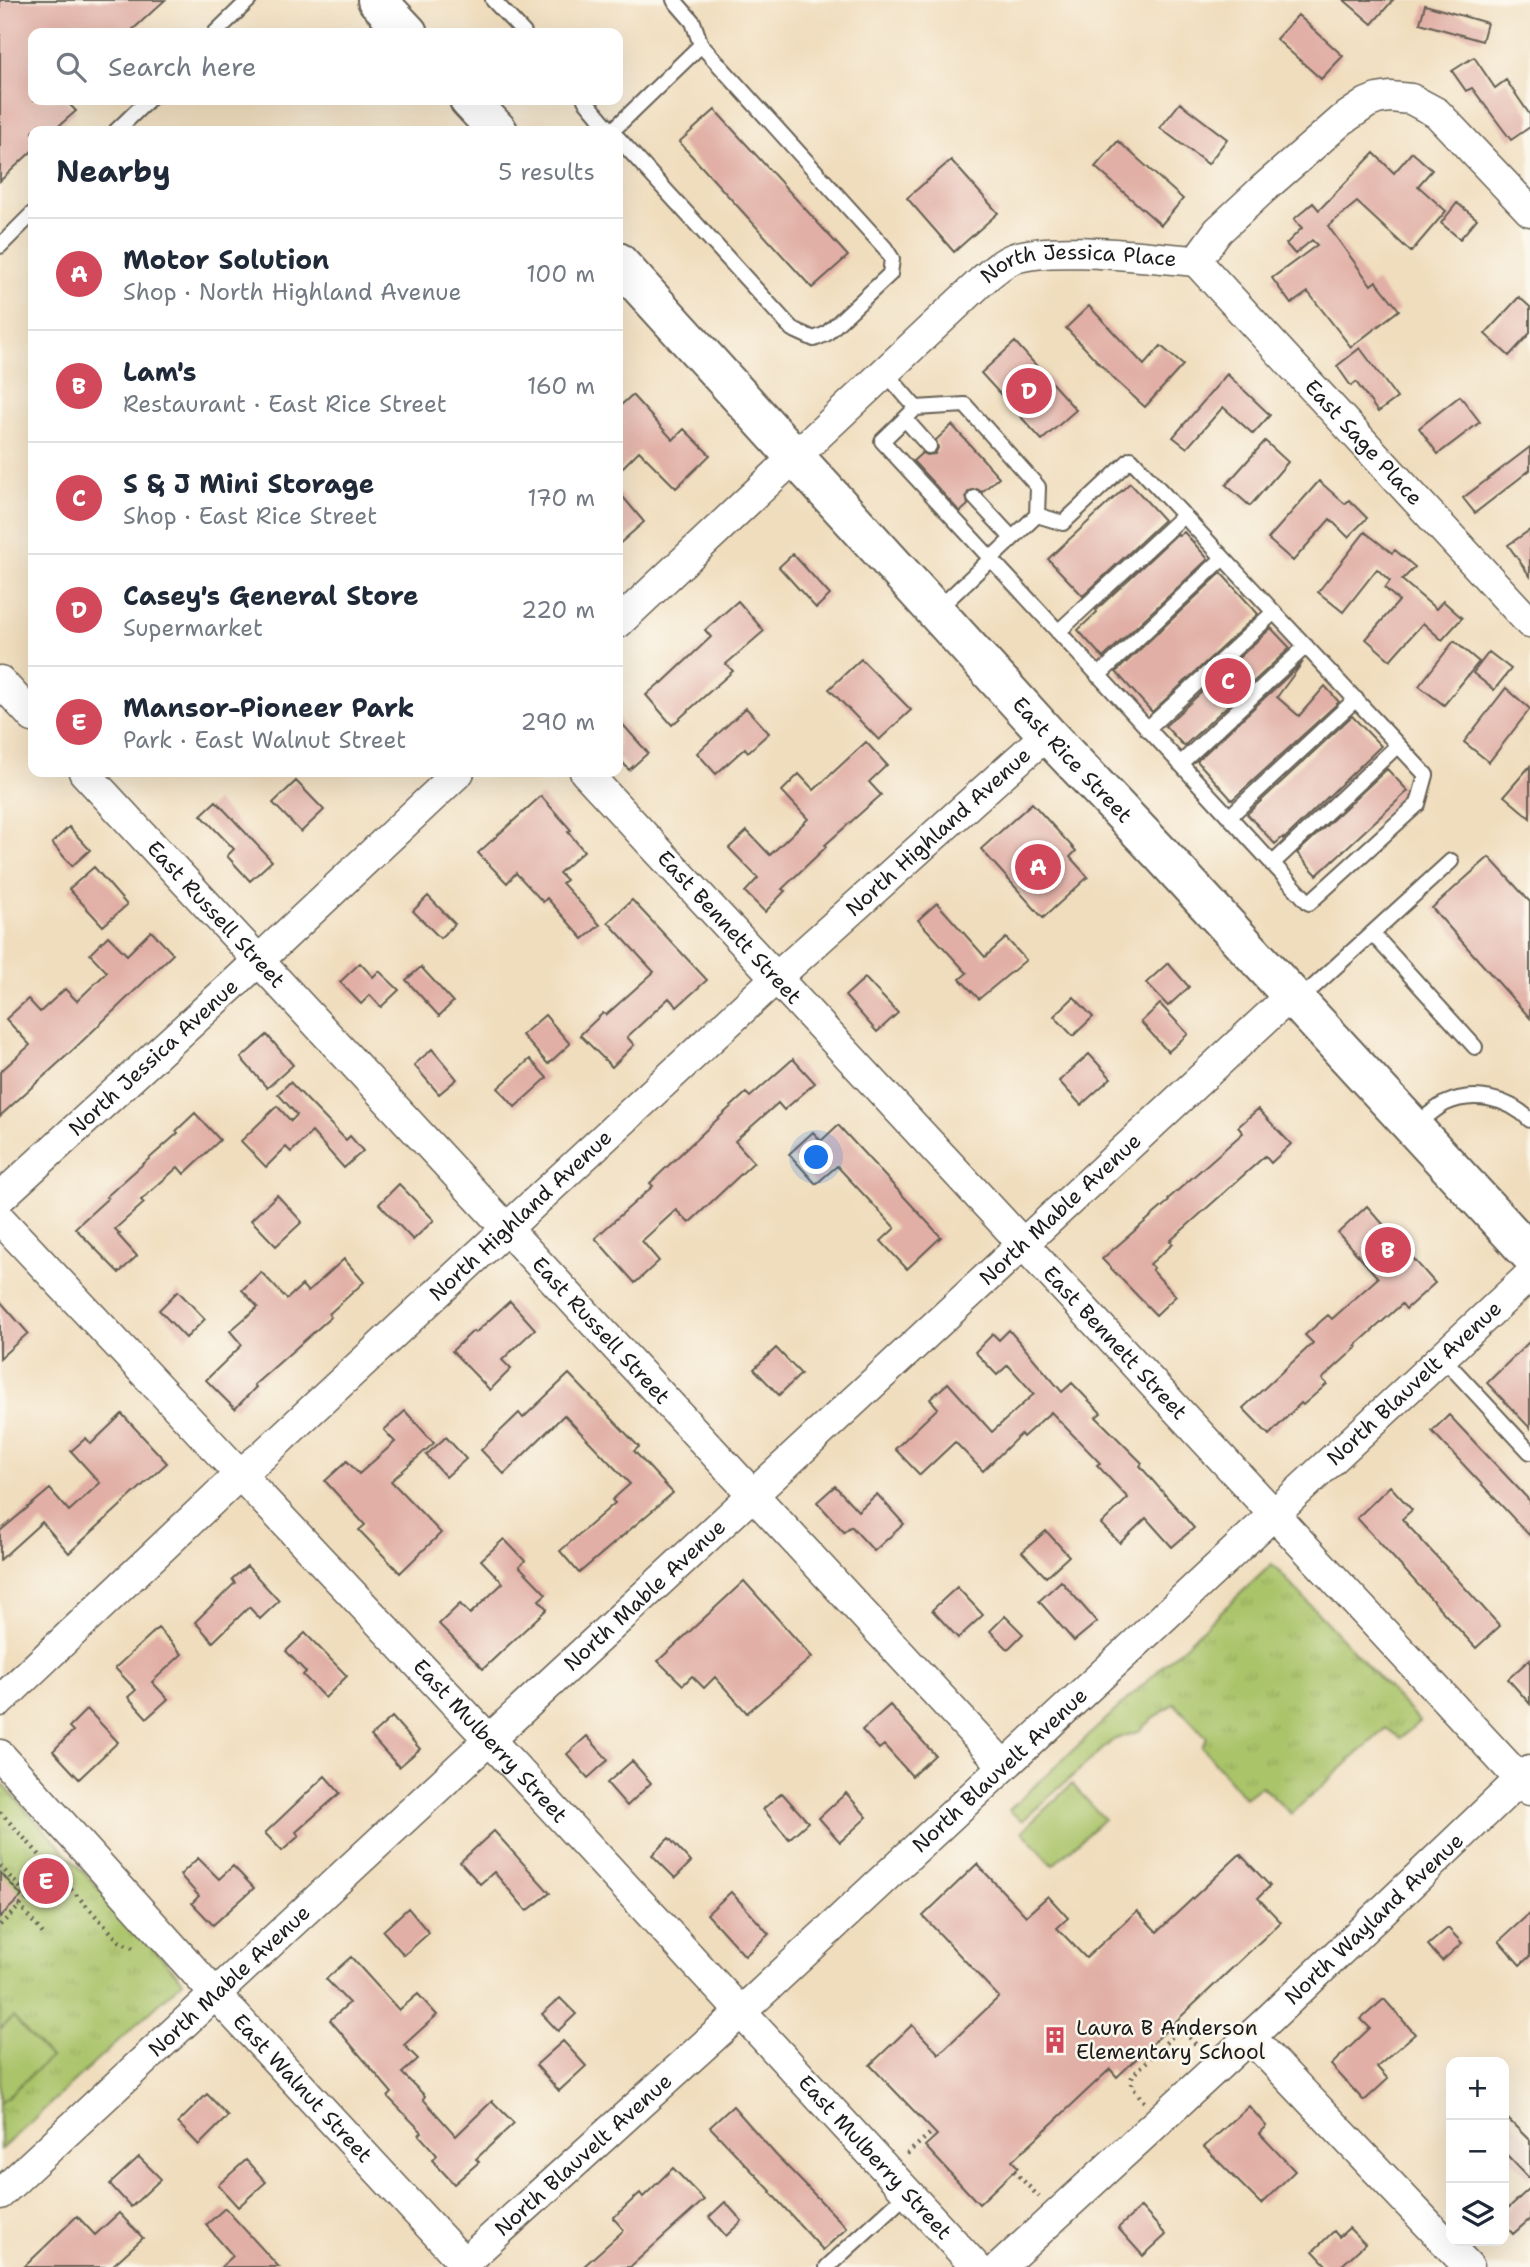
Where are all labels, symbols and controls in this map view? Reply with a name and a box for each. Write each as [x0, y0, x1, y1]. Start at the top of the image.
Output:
search box [28, 28, 623, 105]
icon: search [52, 48, 90, 86]
text: Search here [108, 49, 257, 84]
text: Nearby [56, 151, 171, 192]
text: 5 results [498, 157, 595, 187]
street label: North Jessica Place [974, 238, 1178, 290]
text: Motor Solution [123, 242, 329, 277]
text: A [70, 259, 88, 289]
text: 100 m [526, 259, 595, 289]
text: Shop · North Highland Avenue [123, 277, 461, 307]
text: Lam's [123, 354, 196, 389]
pin: D [1006, 365, 1052, 417]
text: B [72, 371, 86, 401]
text: 160 m [527, 371, 595, 401]
street label: East Sage Place [1298, 374, 1429, 511]
text: Restaurant · East Rice Street [123, 389, 447, 419]
text: S & J Mini Storage [123, 466, 374, 501]
text: C [72, 483, 86, 513]
text: 170 m [527, 483, 595, 513]
text: Shop · East Rice Street [123, 501, 377, 531]
text: Casey's General Store [123, 578, 419, 613]
text: D [71, 595, 87, 625]
text: 220 m [521, 595, 595, 625]
text: Supermarket [123, 613, 263, 643]
pin: C [1205, 655, 1251, 707]
text: Mansor-Pioneer Park [123, 690, 415, 725]
street label: East Rice Street [1006, 691, 1138, 829]
text: E [71, 707, 87, 737]
text: 290 m [521, 707, 595, 737]
text: Park · East Walnut Street [123, 725, 406, 755]
street label: North Highland Avenue [841, 741, 1037, 921]
street label: East Russell Street [141, 835, 291, 994]
pin: A [1015, 841, 1061, 893]
street label: East Bennett Street [651, 844, 808, 1010]
street label: North Jessica Avenue [63, 973, 244, 1142]
street label: North Highland Avenue [423, 1124, 618, 1307]
street label: North Mable Avenue [973, 1127, 1147, 1292]
your location [799, 1140, 833, 1174]
pin: B [1365, 1224, 1411, 1276]
street label: East Russell Street [526, 1251, 676, 1410]
street label: East Bennett Street [1037, 1260, 1193, 1426]
street label: North Blauvelt Avenue [1321, 1294, 1508, 1472]
street label: North Mable Avenue [558, 1513, 732, 1677]
street label: East Mulberry Street [407, 1653, 573, 1829]
street label: North Blauvelt Avenue [906, 1682, 1093, 1859]
street label: North Wayland Avenue [1279, 1827, 1470, 2011]
pin: E [23, 1855, 69, 1907]
street label: North Mable Avenue [142, 1899, 316, 2063]
street label: East Walnut Street [226, 2008, 378, 2169]
place label: Laura B Anderson Elementary School [1076, 2014, 1266, 2066]
building icon: Laura B Anderson Elementary School [1040, 2025, 1070, 2055]
map controls [1446, 2057, 1509, 2246]
button: + [1446, 2057, 1509, 2120]
street label: North Blauvelt Avenue [489, 2067, 678, 2243]
street label: East Mulberry Street [792, 2069, 958, 2246]
button: − [1446, 2120, 1509, 2183]
button: layers [1446, 2183, 1509, 2246]

